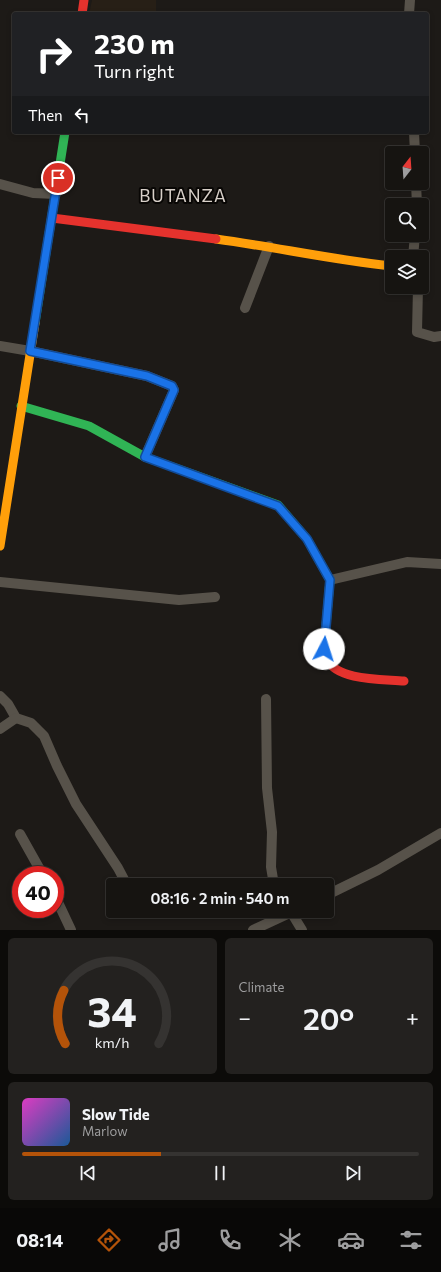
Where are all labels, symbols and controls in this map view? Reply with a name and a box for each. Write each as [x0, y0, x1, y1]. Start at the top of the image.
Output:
text: 230 m [94, 26, 175, 60]
icon: right [28, 28, 80, 80]
text: Turn right [94, 60, 174, 82]
icon: left [71, 104, 93, 126]
text: Then [28, 106, 63, 124]
north arrow [385, 146, 429, 190]
map controls [385, 146, 429, 294]
pin [41, 161, 75, 195]
icon: arrive [47, 167, 69, 189]
district label: BUTANZA [139, 185, 227, 206]
button: search [385, 198, 429, 242]
button: layers [385, 250, 429, 294]
position arrow [303, 628, 345, 670]
speed limit sign: 40 [12, 866, 64, 918]
text: 08:16 · 2 min · 540 m [151, 889, 289, 907]
text: Climate [239, 979, 284, 995]
text: 34 [87, 985, 137, 1036]
text: 20° [303, 999, 354, 1036]
text: − [239, 1004, 251, 1031]
text: + [406, 1004, 419, 1031]
text: km/h [95, 1033, 130, 1051]
text: Slow Tide [82, 1105, 150, 1123]
text: Marlow [82, 1123, 128, 1139]
icon: previous [77, 1162, 99, 1184]
icon: pause [209, 1162, 231, 1184]
icon: next [342, 1162, 364, 1184]
icon: directions [95, 1226, 123, 1254]
icon: music [156, 1226, 184, 1254]
icon: phone [216, 1226, 244, 1254]
icon: climate [276, 1226, 304, 1254]
icon: car [337, 1226, 365, 1254]
icon: filters [397, 1226, 425, 1254]
text: 08:14 [16, 1229, 63, 1251]

